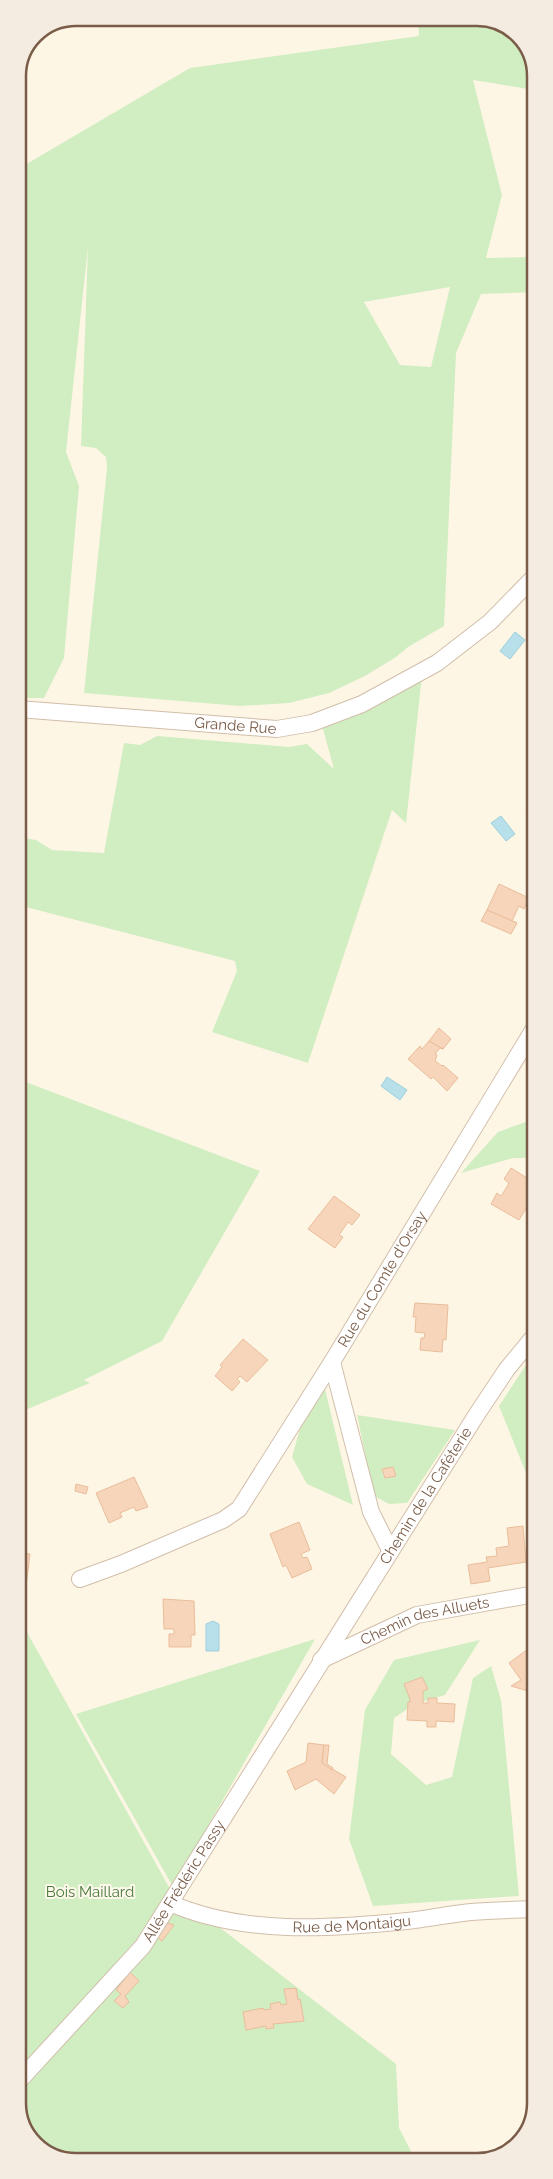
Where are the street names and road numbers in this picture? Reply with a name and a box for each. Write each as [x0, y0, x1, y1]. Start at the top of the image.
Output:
street label: Grande Rue [194, 714, 277, 738]
street label: Rue du Comte d'Orsay [334, 1208, 430, 1351]
street label: Chemin de la Caféterie [376, 1424, 476, 1568]
street label: Chemin des Alluets [358, 1593, 491, 1649]
street label: Allée Frédéric Passy [139, 1817, 229, 1945]
street label: Rue de Montaigu [292, 1912, 412, 1936]

